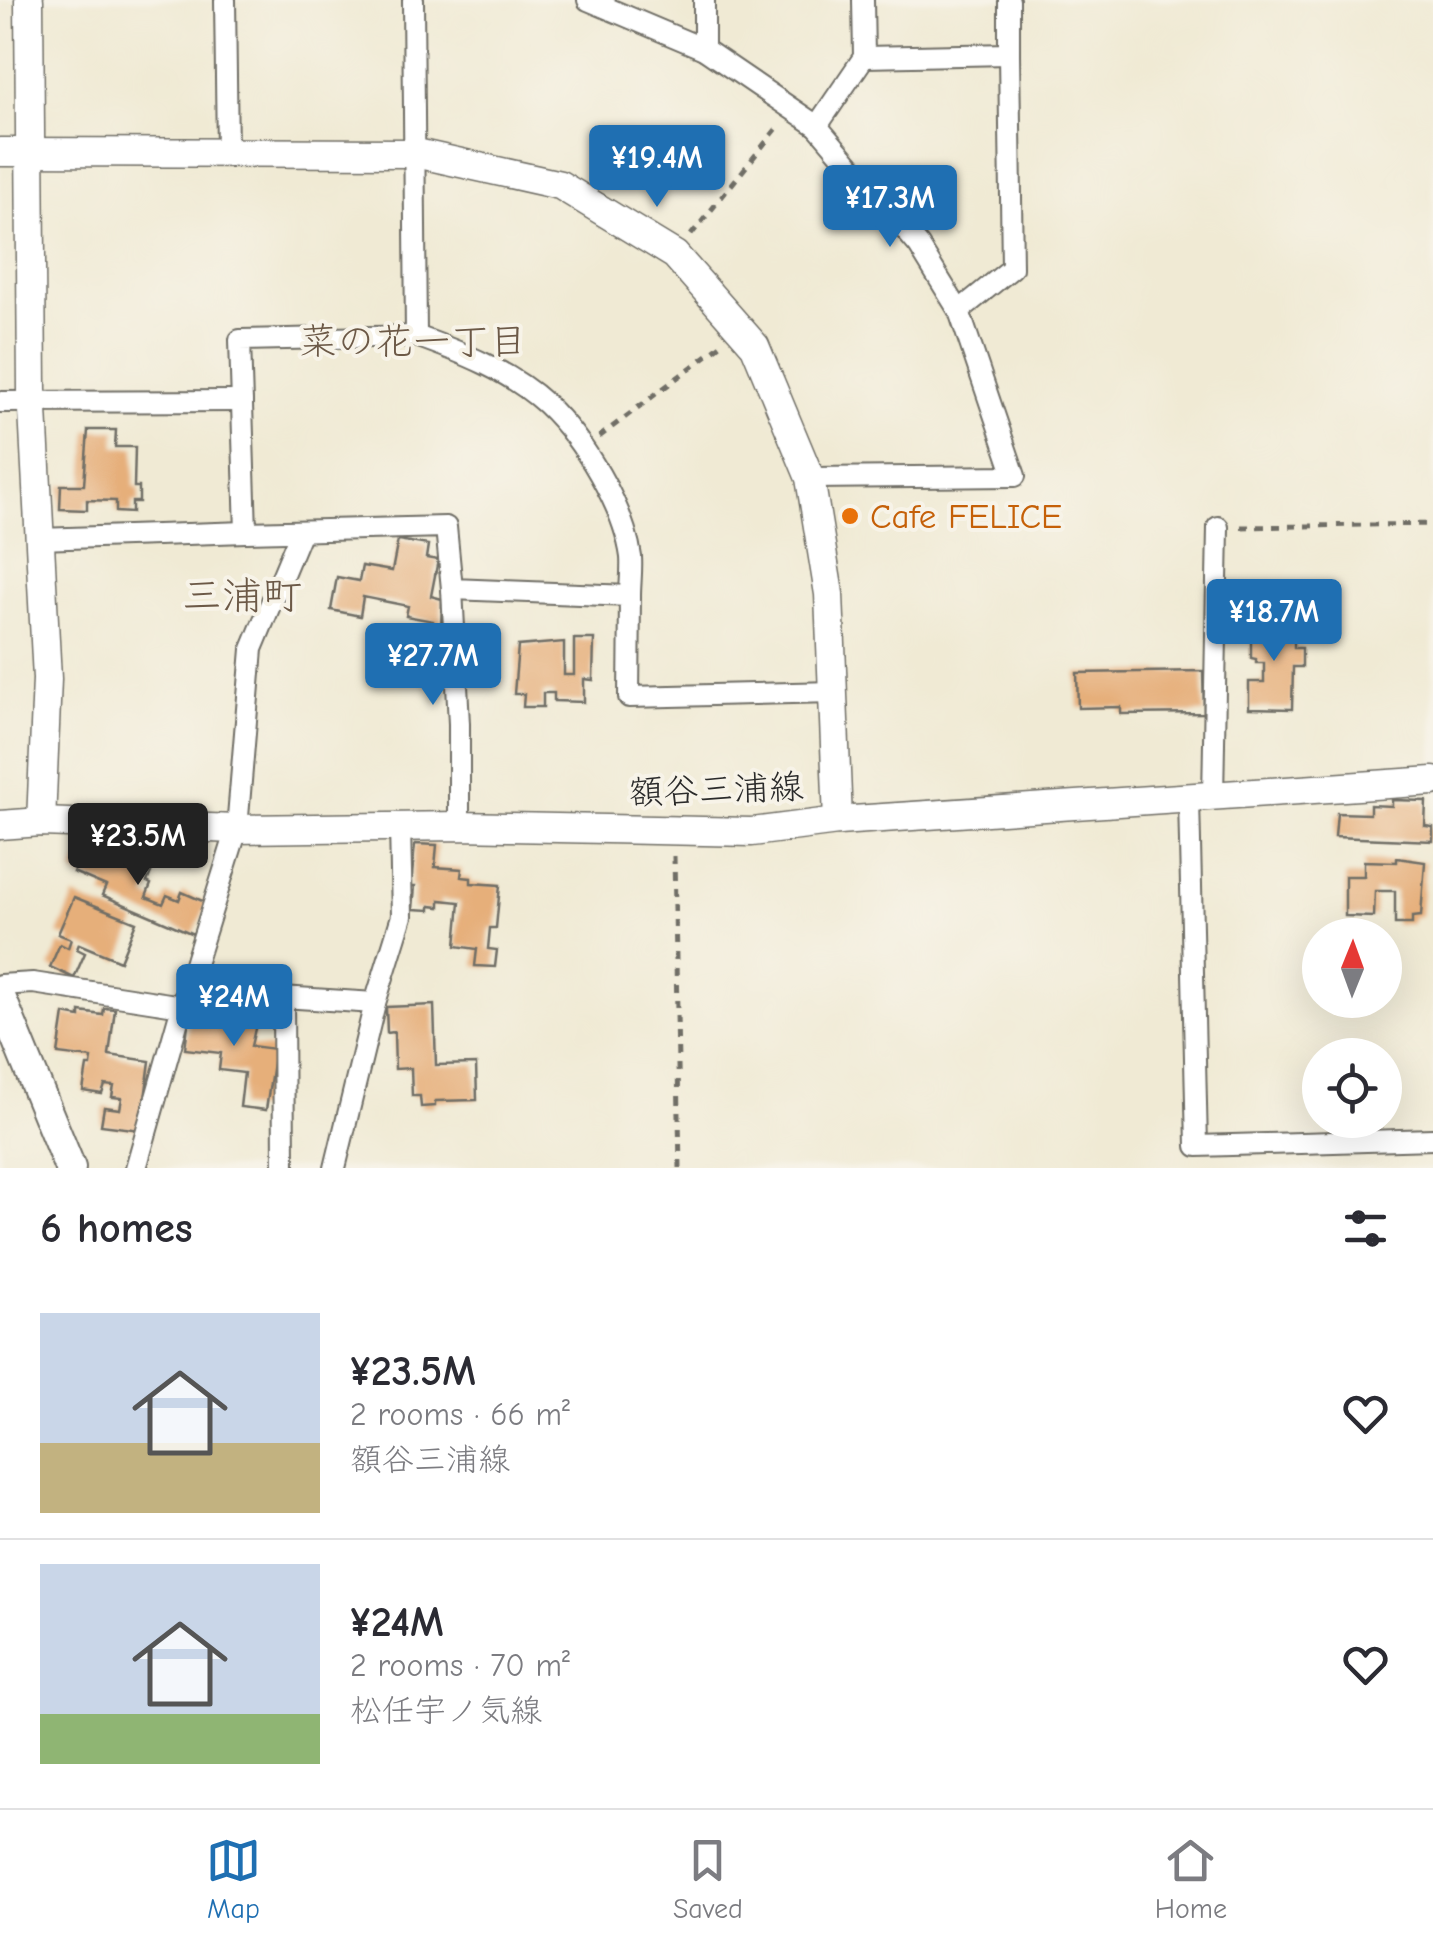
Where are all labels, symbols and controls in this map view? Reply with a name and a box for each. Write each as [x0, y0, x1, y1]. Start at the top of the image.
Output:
pin: ¥19.4M [576, 125, 738, 210]
text: ¥19.4M [611, 139, 703, 176]
pin: ¥17.3M [809, 165, 971, 250]
text: ¥17.3M [845, 179, 935, 216]
district label: 菜の花一丁目 [299, 320, 527, 364]
place label: Cafe FELICE [870, 496, 1062, 537]
marker: Cafe FELICE [839, 505, 861, 527]
district label: 三浦町 [182, 573, 302, 619]
pin: ¥18.7M [1193, 579, 1355, 664]
text: ¥18.7M [1229, 593, 1319, 630]
pin: ¥27.7M [352, 623, 514, 708]
text: ¥27.7M [387, 637, 479, 674]
street label: 額谷三浦線 [628, 766, 804, 813]
pin: ¥23.5M [57, 803, 219, 888]
text: ¥23.5M [90, 817, 186, 854]
north arrow [1302, 918, 1402, 1018]
map controls [1302, 918, 1402, 1138]
pin: ¥24M [175, 964, 293, 1049]
text: ¥24M [198, 978, 270, 1015]
button: locate [1302, 1038, 1402, 1138]
icon: filters [1338, 1201, 1393, 1256]
text: 6 homes [40, 1204, 193, 1253]
text: ¥23.5M [350, 1347, 476, 1396]
icon: home [120, 1353, 240, 1473]
icon: heart [1338, 1386, 1393, 1441]
text: 2 rooms · 66 m² [350, 1396, 570, 1433]
text: 額谷三浦線 [350, 1441, 510, 1478]
text: ¥24M [350, 1598, 444, 1647]
icon: home [120, 1604, 240, 1724]
icon: heart [1338, 1637, 1393, 1692]
text: 2 rooms · 70 m² [350, 1647, 570, 1684]
text: 松任宇ノ気線 [350, 1692, 542, 1729]
tab: Map [206, 1833, 261, 1925]
tab: Saved [673, 1833, 743, 1925]
tab: Home [1155, 1833, 1227, 1925]

